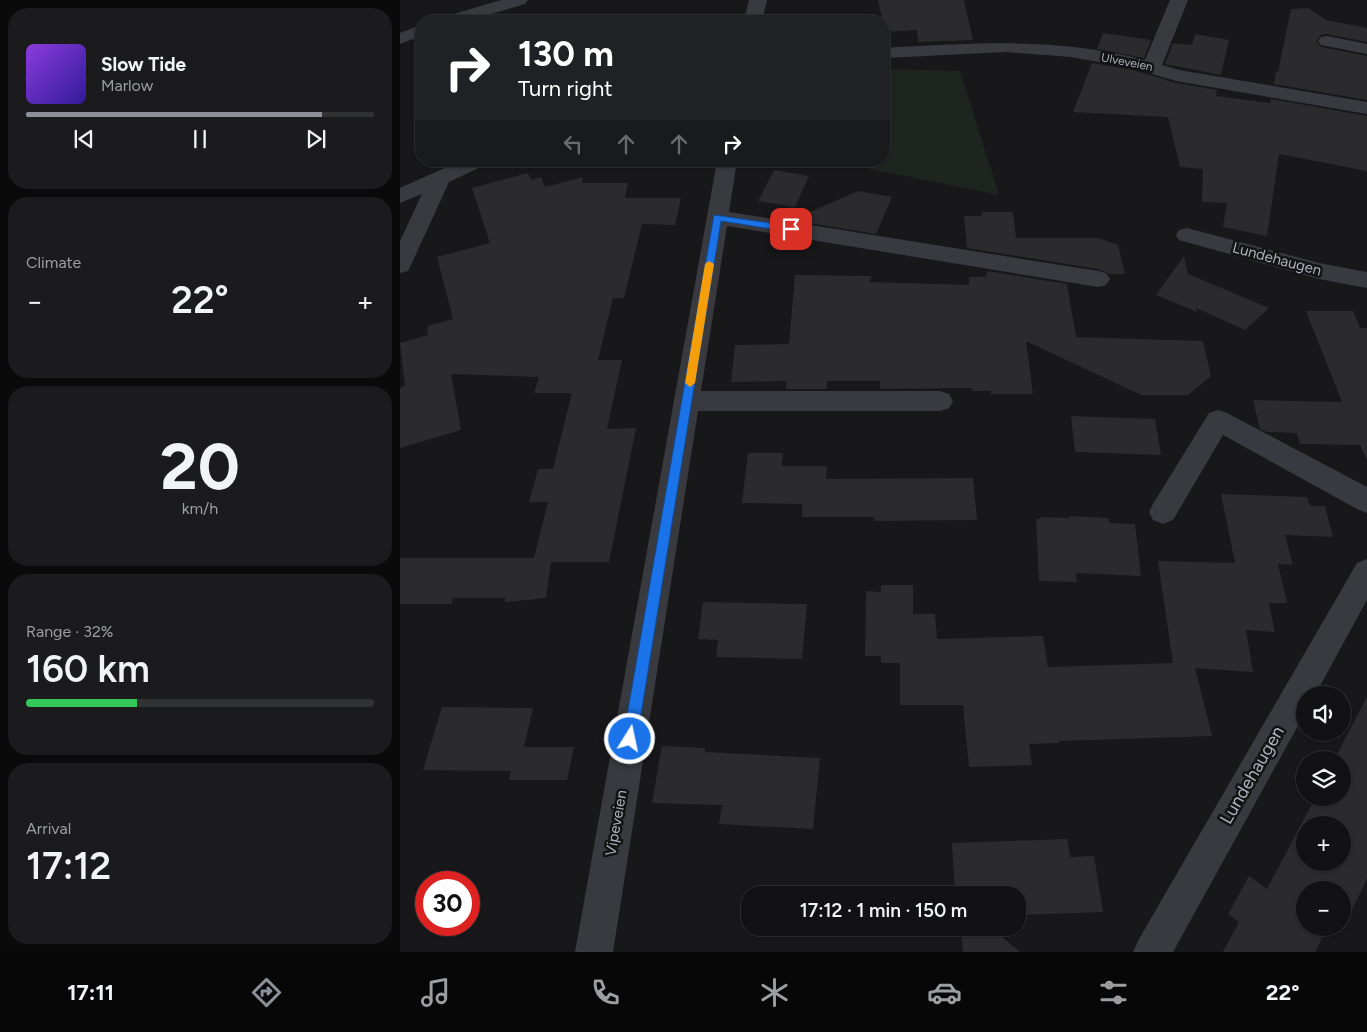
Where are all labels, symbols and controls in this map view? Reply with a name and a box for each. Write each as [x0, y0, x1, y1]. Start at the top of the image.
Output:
text: 130 m [518, 33, 614, 75]
icon: right [435, 35, 500, 100]
street label: Ulveveien [1100, 50, 1154, 74]
text: Slow Tide [101, 53, 186, 76]
text: Turn right [518, 75, 613, 102]
text: Marlow [101, 76, 153, 95]
icon: previous [70, 125, 98, 153]
icon: pause [186, 125, 214, 153]
icon: next [302, 125, 330, 153]
icon: left [559, 130, 587, 158]
icon: ahead [612, 130, 640, 158]
icon: ahead [665, 130, 693, 158]
icon: right [718, 130, 746, 158]
pin [770, 208, 812, 250]
icon: arrive [777, 215, 805, 243]
street label: Lundehaugen [1231, 238, 1323, 280]
text: Climate [26, 253, 81, 272]
text: 22° [171, 277, 229, 323]
text: − [26, 284, 43, 318]
text: + [357, 284, 374, 318]
text: 20 [160, 427, 240, 505]
text: km/h [182, 499, 218, 518]
text: Range · 32% [26, 622, 113, 641]
text: 160 km [26, 646, 150, 692]
map controls [1296, 686, 1351, 936]
button: sound [1296, 686, 1351, 741]
position arrow [603, 712, 655, 764]
street label: Lundehaugen [1215, 722, 1289, 828]
button: layers [1296, 751, 1351, 806]
street label: Vipeveien [601, 789, 631, 857]
button: + [1296, 816, 1351, 871]
text: Arrival [26, 819, 71, 838]
text: 17:12 [26, 843, 111, 889]
speed limit sign: 30 [415, 871, 480, 936]
button: − [1296, 881, 1351, 936]
text: 17:12 · 1 min · 150 m [800, 899, 967, 922]
icon: directions [249, 975, 284, 1010]
icon: music [418, 975, 453, 1010]
icon: phone [588, 975, 623, 1010]
icon: climate [757, 975, 792, 1010]
icon: car [927, 975, 962, 1010]
icon: filters [1096, 975, 1131, 1010]
text: 17:11 [67, 979, 114, 1006]
text: 22° [1266, 979, 1300, 1006]

